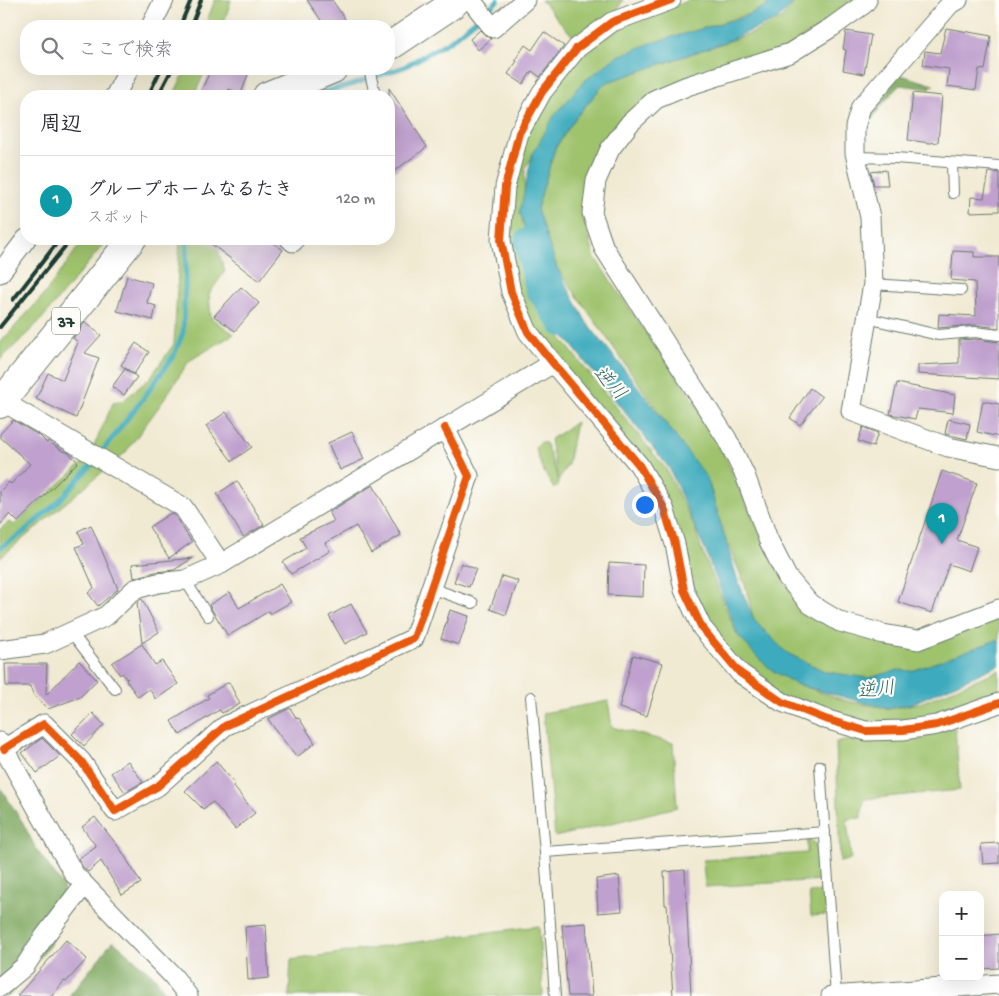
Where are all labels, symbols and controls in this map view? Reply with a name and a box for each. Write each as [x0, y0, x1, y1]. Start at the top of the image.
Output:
search box [20, 20, 395, 75]
icon: search [38, 34, 66, 62]
text: ここで検索 [78, 40, 173, 63]
text: 周辺 [40, 114, 82, 139]
text: グループホームなるたき [87, 180, 293, 203]
text: 1 [53, 191, 59, 210]
text: 120 m [336, 191, 375, 210]
text: スポット [87, 210, 151, 229]
road number: 37 [52, 308, 80, 334]
water label: 逆川 [587, 362, 631, 406]
your location [632, 492, 658, 518]
pin: 1 [926, 503, 958, 544]
water label: 逆川 [856, 677, 897, 705]
map controls [939, 891, 984, 981]
button: + [939, 891, 984, 936]
button: − [939, 936, 984, 981]

